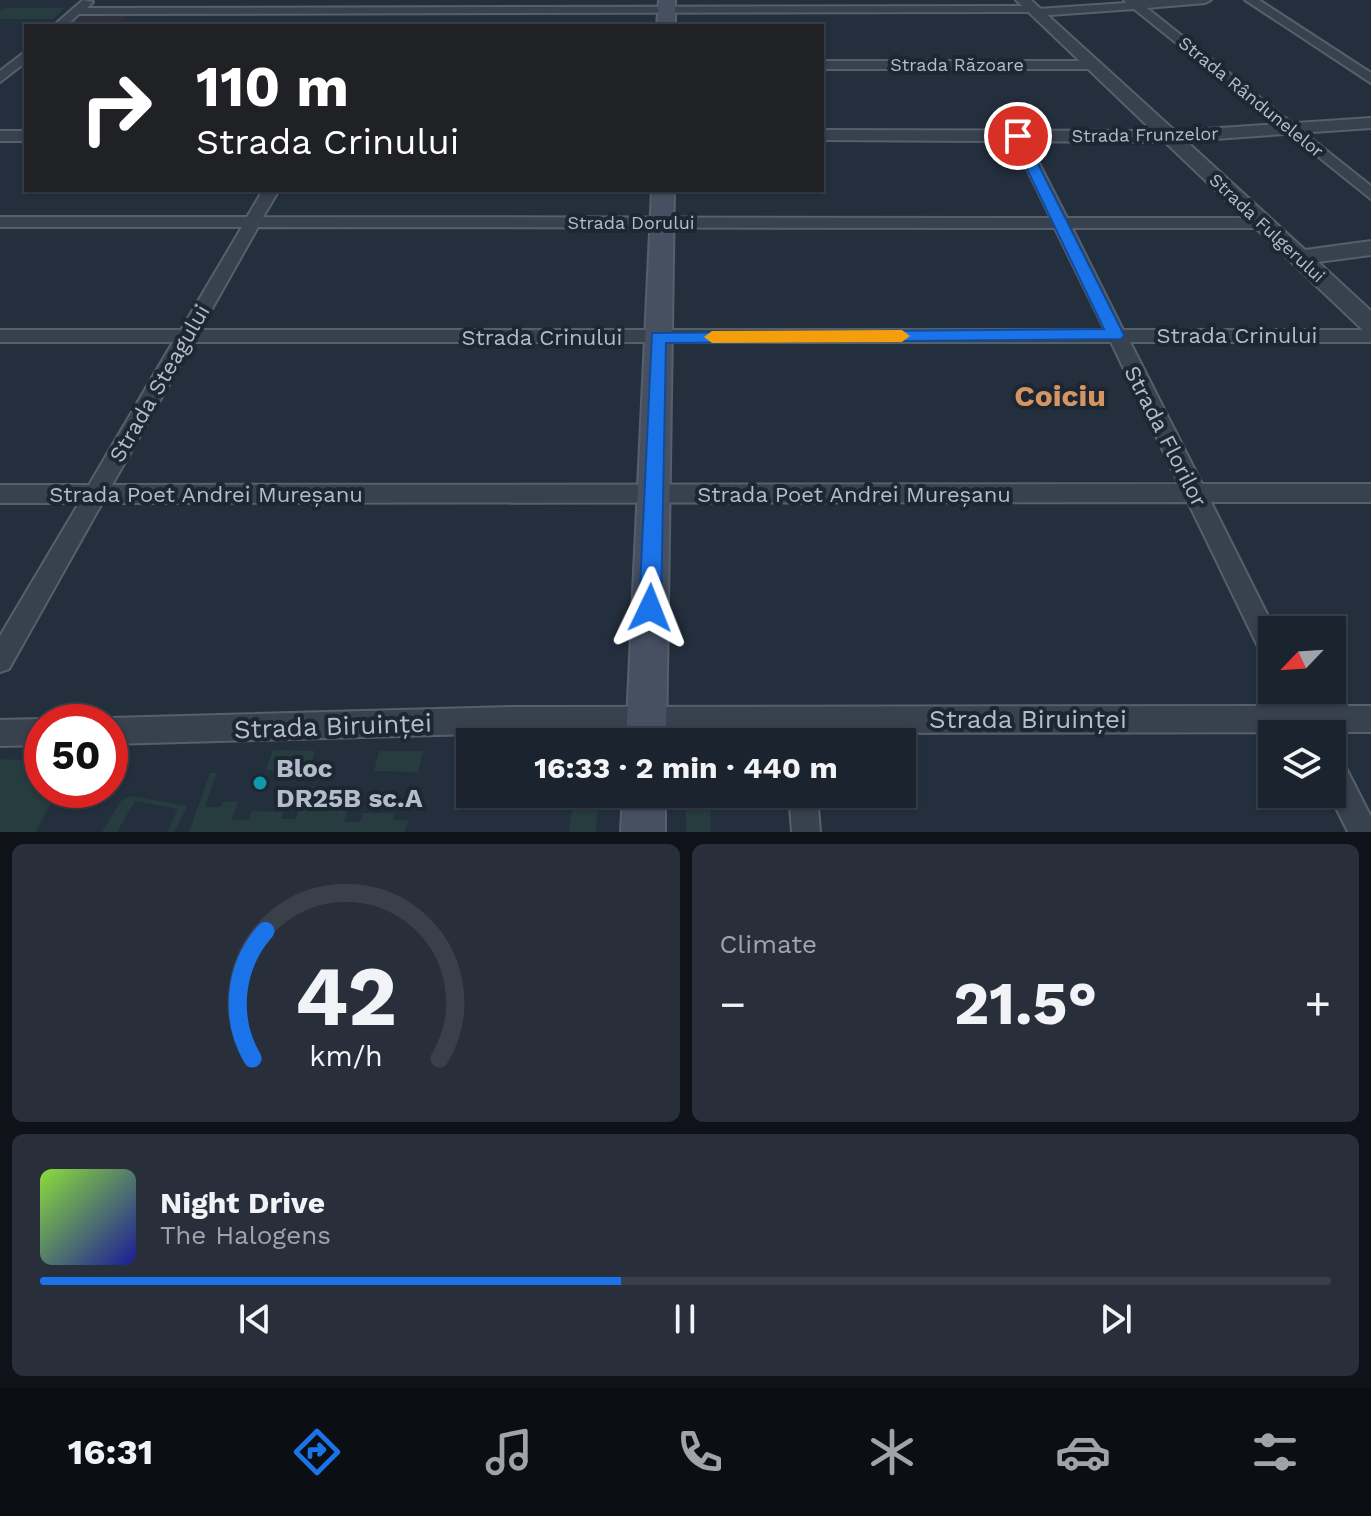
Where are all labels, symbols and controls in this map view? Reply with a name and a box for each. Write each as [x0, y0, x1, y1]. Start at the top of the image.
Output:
street label: Strada Rândunelelor [1175, 32, 1328, 162]
text: 110 m [196, 54, 349, 120]
street label: Strada Răzoare [890, 54, 1024, 75]
icon: right [64, 56, 168, 160]
pin [984, 102, 1052, 170]
icon: arrive [996, 114, 1040, 158]
text: Strada Crinului [196, 121, 459, 163]
street label: Strada Frunzelor [1071, 123, 1219, 146]
street label: Strada Fulgerului [1205, 169, 1329, 287]
street label: Strada Dorului [567, 212, 695, 233]
street label: Strada Steagului [104, 300, 215, 466]
street label: Strada Crinului [1157, 323, 1317, 348]
street label: Strada Crinului [462, 325, 622, 350]
street label: Strada Florilor [1119, 362, 1212, 511]
district label: Coiciu [1014, 378, 1106, 413]
street label: Strada Poet Andrei Mureșanu [49, 482, 363, 507]
street label: Strada Poet Andrei Mureșanu [697, 482, 1011, 507]
position arrow [608, 566, 692, 650]
north arrow [1258, 616, 1346, 704]
map controls [1258, 616, 1346, 808]
speed limit sign: 50 [24, 704, 128, 808]
street label: Strada Biruinței [929, 704, 1127, 734]
street label: Strada Biruinței [234, 708, 432, 744]
button: layers [1258, 720, 1346, 808]
text: 16:33 · 2 min · 440 m [534, 750, 838, 785]
place label: Bloc DR25B sc.A [276, 753, 423, 813]
marker: Bloc DR25B sc.A [251, 774, 269, 792]
text: Climate [720, 929, 817, 959]
text: 42 [295, 948, 397, 1045]
text: 21.5° [953, 968, 1097, 1039]
text: − [720, 978, 746, 1030]
text: + [1304, 978, 1331, 1030]
text: km/h [309, 1039, 383, 1073]
text: Night Drive [160, 1185, 325, 1220]
text: The Halogens [160, 1220, 331, 1250]
icon: previous [233, 1297, 277, 1341]
icon: pause [663, 1297, 707, 1341]
icon: next [1094, 1297, 1138, 1341]
icon: directions [289, 1424, 345, 1480]
icon: music [481, 1424, 537, 1480]
icon: phone [672, 1424, 728, 1480]
icon: climate [864, 1424, 920, 1480]
icon: car [1055, 1424, 1111, 1480]
icon: filters [1247, 1424, 1303, 1480]
text: 16:31 [68, 1431, 153, 1473]

